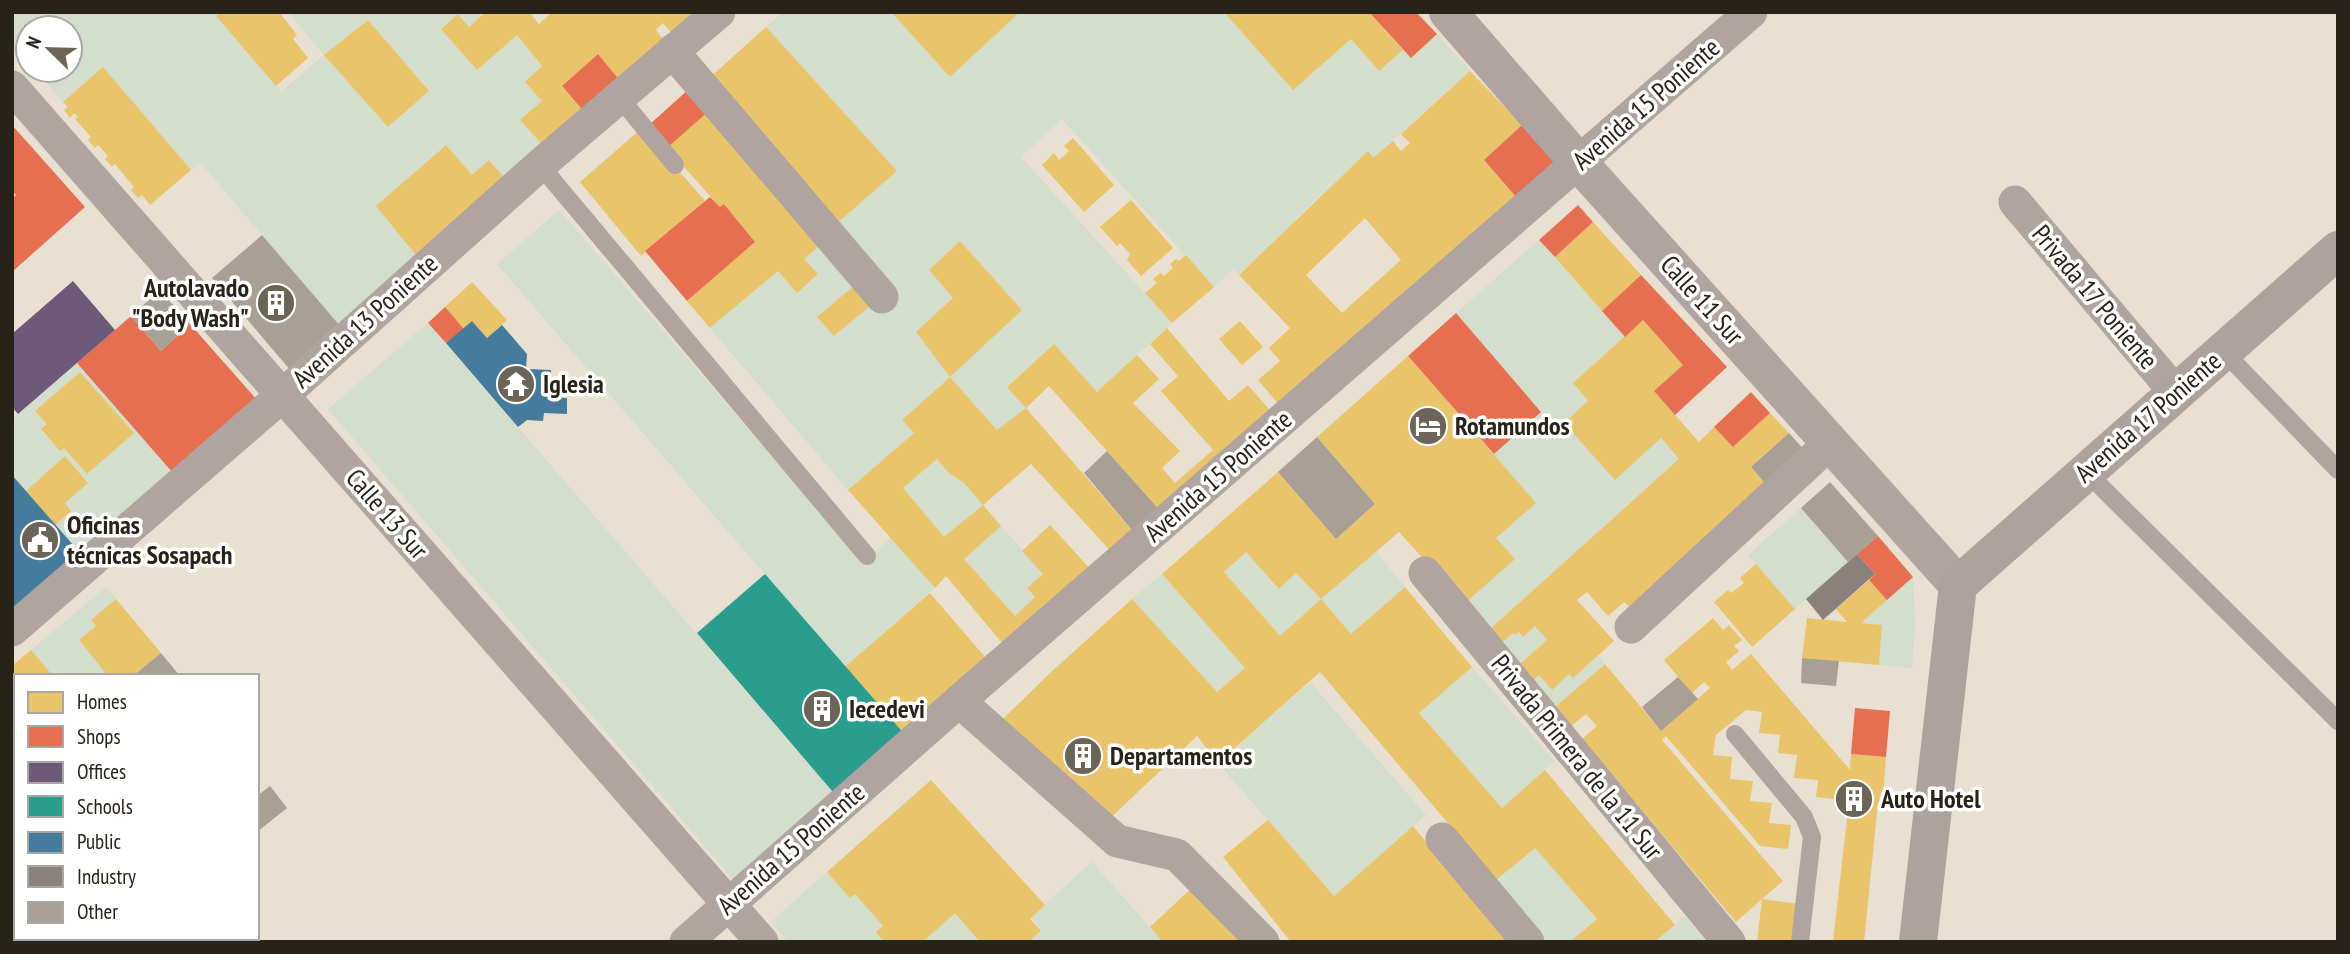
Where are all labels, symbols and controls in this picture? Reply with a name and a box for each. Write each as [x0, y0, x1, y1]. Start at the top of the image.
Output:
north arrow [14, 14, 84, 84]
street label: Avenida 15 Poniente [1565, 31, 1726, 177]
text: N [20, 33, 46, 52]
street label: Privada 17 Poniente [2025, 218, 2165, 376]
street label: Avenida 13 Poniente [285, 247, 444, 395]
street label: Calle 11 Sur [1654, 248, 1751, 351]
place label: Autolavado "Body Wash" [131, 271, 249, 334]
building icon: Autolavado "Body Wash" [255, 282, 297, 324]
street label: Avenida 17 Poniente [2068, 344, 2228, 489]
temple icon: Iglesia [495, 363, 537, 405]
place label: Iglesia [543, 367, 604, 400]
street label: Avenida 15 Poniente [1137, 403, 1298, 549]
hotel icon: Rotamundos [1407, 405, 1449, 447]
place label: Rotamundos [1455, 409, 1570, 442]
street label: Calle 13 Sur [339, 462, 436, 566]
place label: Oficinas técnicas Sosapach [67, 508, 233, 571]
public building icon: Oficinas técnicas Sosapach [19, 519, 61, 561]
street label: Privada Primera de la 11 Sur [1485, 648, 1670, 866]
legend [14, 674, 259, 940]
text: Homes [77, 688, 127, 715]
building icon: Iecedevi [801, 688, 843, 730]
place label: Iecedevi [849, 692, 925, 725]
text: Shops [77, 723, 121, 750]
building icon: Departamentos [1062, 735, 1104, 777]
place label: Departamentos [1110, 739, 1252, 772]
text: Offices [77, 758, 126, 785]
street label: Avenida 15 Poniente [710, 776, 871, 922]
building icon: Auto Hotel [1833, 778, 1875, 820]
place label: Auto Hotel [1880, 782, 1981, 815]
text: Schools [77, 793, 133, 820]
text: Public [77, 828, 122, 855]
text: Industry [77, 863, 136, 890]
text: Other [77, 898, 118, 925]

